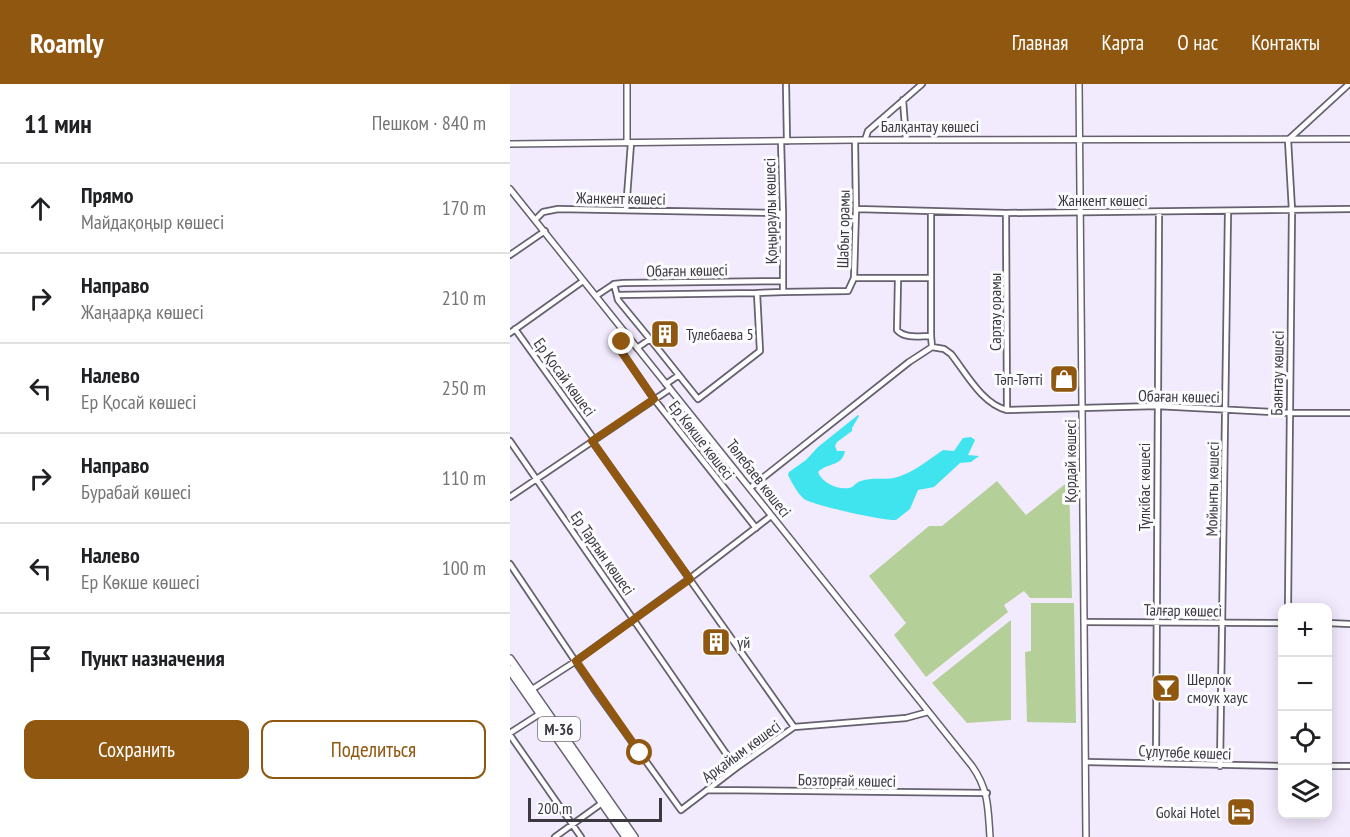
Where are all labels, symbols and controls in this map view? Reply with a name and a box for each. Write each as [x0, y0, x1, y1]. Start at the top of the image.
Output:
text: Roamly [30, 24, 104, 61]
text: Главная [1012, 29, 1068, 56]
text: Карта [1101, 29, 1144, 56]
text: О нас [1177, 29, 1218, 56]
text: Контакты [1251, 29, 1320, 56]
text: 11 мин [24, 107, 92, 140]
text: Пешком · 840 m [372, 110, 486, 136]
street label: Балқантау көшесі [881, 116, 979, 136]
street label: Қоңыраулы көшесі [759, 158, 781, 264]
text: Прямо [81, 181, 134, 209]
street label: Жанкент көшесі [575, 187, 666, 209]
street label: Шабыт орамы [832, 190, 854, 268]
street label: Жанкент көшесі [1057, 190, 1148, 210]
icon: ahead [24, 192, 57, 225]
text: 170 m [442, 195, 486, 221]
text: Майдақоңыр көшесі [81, 209, 224, 235]
street label: Обаған көшесі [646, 259, 728, 281]
text: Направо [81, 271, 149, 299]
street label: Сартау орамы [985, 273, 1005, 351]
icon: right [24, 282, 57, 315]
text: 210 m [442, 285, 486, 311]
text: Жаңаарқа көшесі [81, 299, 204, 325]
building icon: Тулебаева 5 [649, 318, 681, 350]
place label: Тулебаева 5 [686, 324, 754, 344]
route end [608, 328, 634, 354]
street label: Баянтау көшесі [1266, 330, 1288, 416]
street label: Ер Қосай көшесі [530, 334, 600, 420]
text: Налево [81, 361, 140, 389]
shop icon: Тәп-Тәтті [1048, 363, 1080, 395]
place label: Тәп-Тәтті [994, 369, 1043, 389]
icon: left [24, 372, 57, 405]
text: 250 m [442, 375, 486, 401]
street label: Обаған көшесі [1138, 385, 1220, 407]
text: Ер Қосай көшесі [81, 389, 197, 415]
street label: Ер Көкше көшесі [665, 396, 739, 484]
street label: Қордай көшесі [1060, 419, 1080, 503]
street label: Төлебаев көшесі [722, 435, 796, 521]
street label: Мойынты көшесі [1201, 441, 1223, 537]
street label: Түлкібас көшесі [1134, 443, 1154, 531]
text: Направо [81, 451, 149, 479]
icon: right [24, 462, 57, 495]
text: 110 m [442, 465, 486, 491]
text: Бурабай көшесі [81, 479, 191, 505]
street label: Ер Тарғын көшесі [567, 507, 639, 599]
text: Налево [81, 541, 140, 569]
icon: left [24, 552, 57, 585]
text: 100 m [442, 555, 486, 581]
text: Ер Көкше көшесі [81, 569, 200, 595]
street label: Талғар көшесі [1144, 599, 1222, 621]
map controls [1278, 603, 1332, 819]
button: + [1278, 603, 1332, 657]
building icon: үй [700, 626, 732, 658]
place label: үй [737, 632, 750, 652]
icon: arrive [24, 642, 57, 675]
text: Пункт назначения [81, 644, 225, 672]
button: − [1278, 657, 1332, 711]
place label: Шерлок смоук хаус [1187, 669, 1248, 707]
bar icon: Шерлок смоук хаус [1150, 672, 1182, 704]
button: locate [1278, 711, 1332, 765]
street label: Арқайым көшесі [698, 716, 784, 786]
road number: M-36 [538, 717, 580, 741]
button: Сохранить [24, 720, 249, 779]
button: Поделиться [261, 720, 486, 779]
route start [626, 739, 652, 765]
street label: Сұлутөбе көшесі [1138, 740, 1232, 764]
button: layers [1278, 765, 1332, 819]
street label: Бозторғай көшесі [798, 769, 896, 791]
scale bar [528, 795, 662, 822]
hotel icon: Gokai Hotel [1225, 796, 1257, 828]
text: 200 m [537, 798, 572, 818]
place label: Gokai Hotel [1156, 802, 1220, 822]

